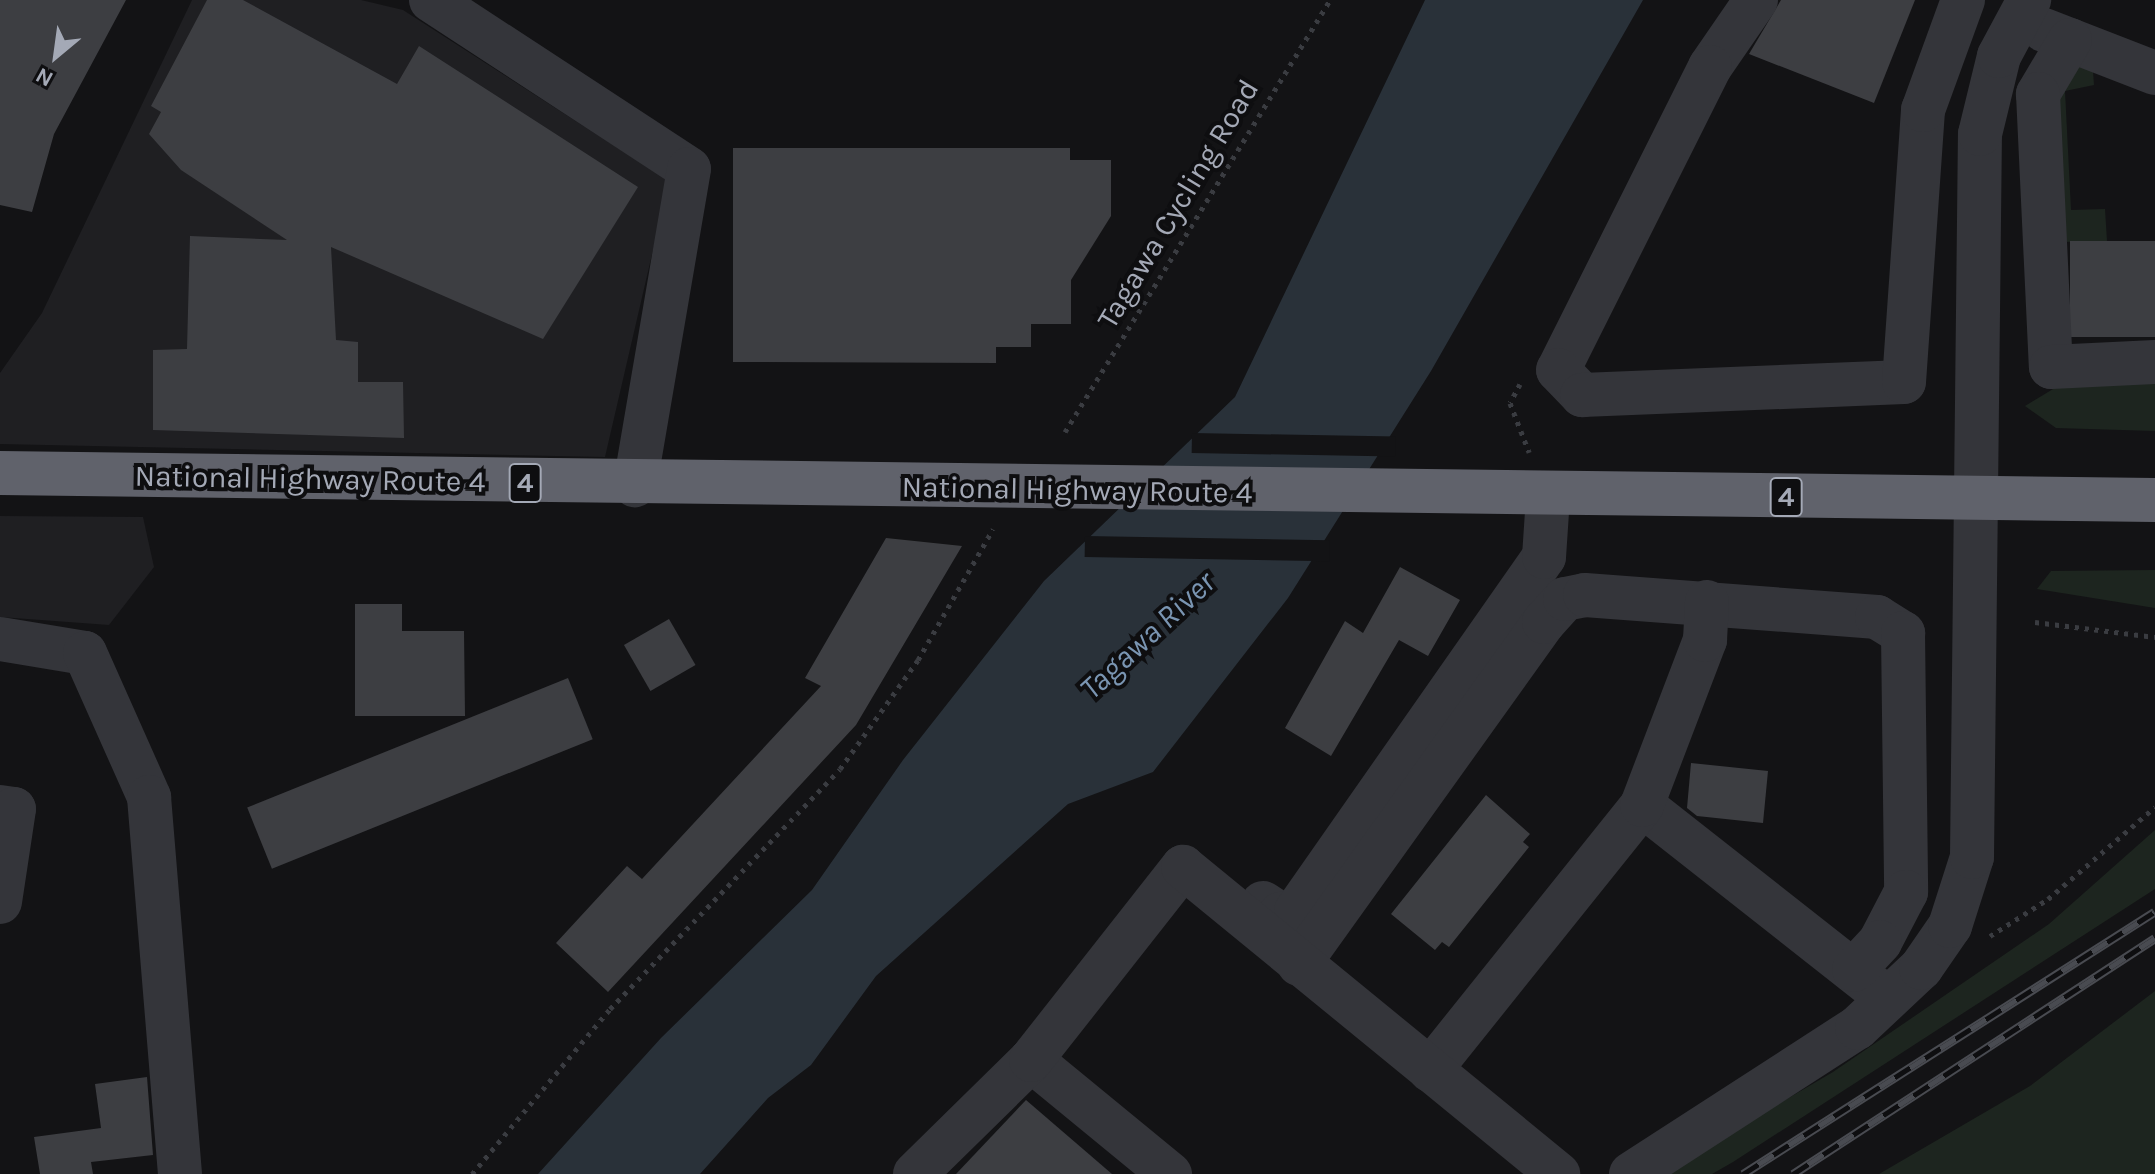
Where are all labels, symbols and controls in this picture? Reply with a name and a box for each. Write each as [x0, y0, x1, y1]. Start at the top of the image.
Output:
north arrow [16, 16, 96, 96]
text: N [31, 62, 58, 92]
street label: Tagawa Cycling Road [1089, 73, 1267, 335]
street label: National Highway Route 4 [134, 458, 486, 500]
road number: 4 [507, 459, 543, 507]
street label: National Highway Route 4 [901, 469, 1253, 511]
road number: 4 [1768, 473, 1804, 521]
water label: Tagawa River [1072, 564, 1224, 708]

